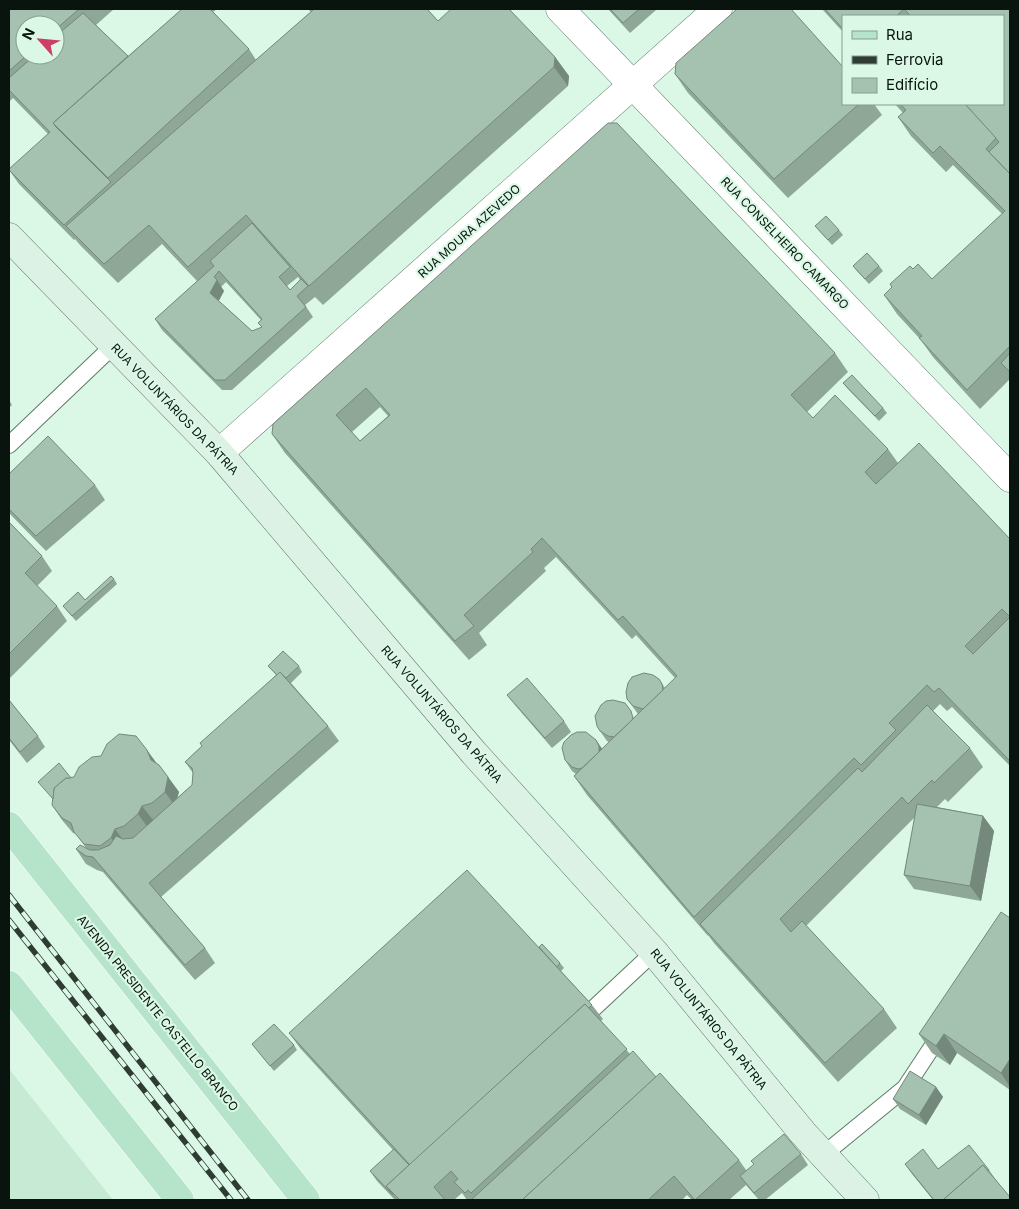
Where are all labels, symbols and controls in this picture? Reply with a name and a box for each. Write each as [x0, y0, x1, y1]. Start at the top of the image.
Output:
north arrow [15, 15, 65, 65]
legend [842, 15, 1004, 105]
text: N [18, 25, 38, 42]
text: Rua [886, 25, 913, 44]
text: Ferrovia [886, 50, 943, 69]
text: Edifício [886, 75, 938, 94]
street label: RUA CONSELHEIRO CAMARGO [718, 174, 852, 312]
street label: RUA MOURA AZEVEDO [415, 181, 523, 281]
street label: RUA VOLUNTÁRIOS DA PÁTRIA [108, 340, 242, 478]
street label: RUA VOLUNTÁRIOS DA PÁTRIA [378, 642, 506, 786]
street label: AVENIDA PRESIDENTE CASTELLO BRANCO [74, 912, 242, 1114]
street label: RUA VOLUNTÁRIOS DA PÁTRIA [647, 946, 771, 1092]

